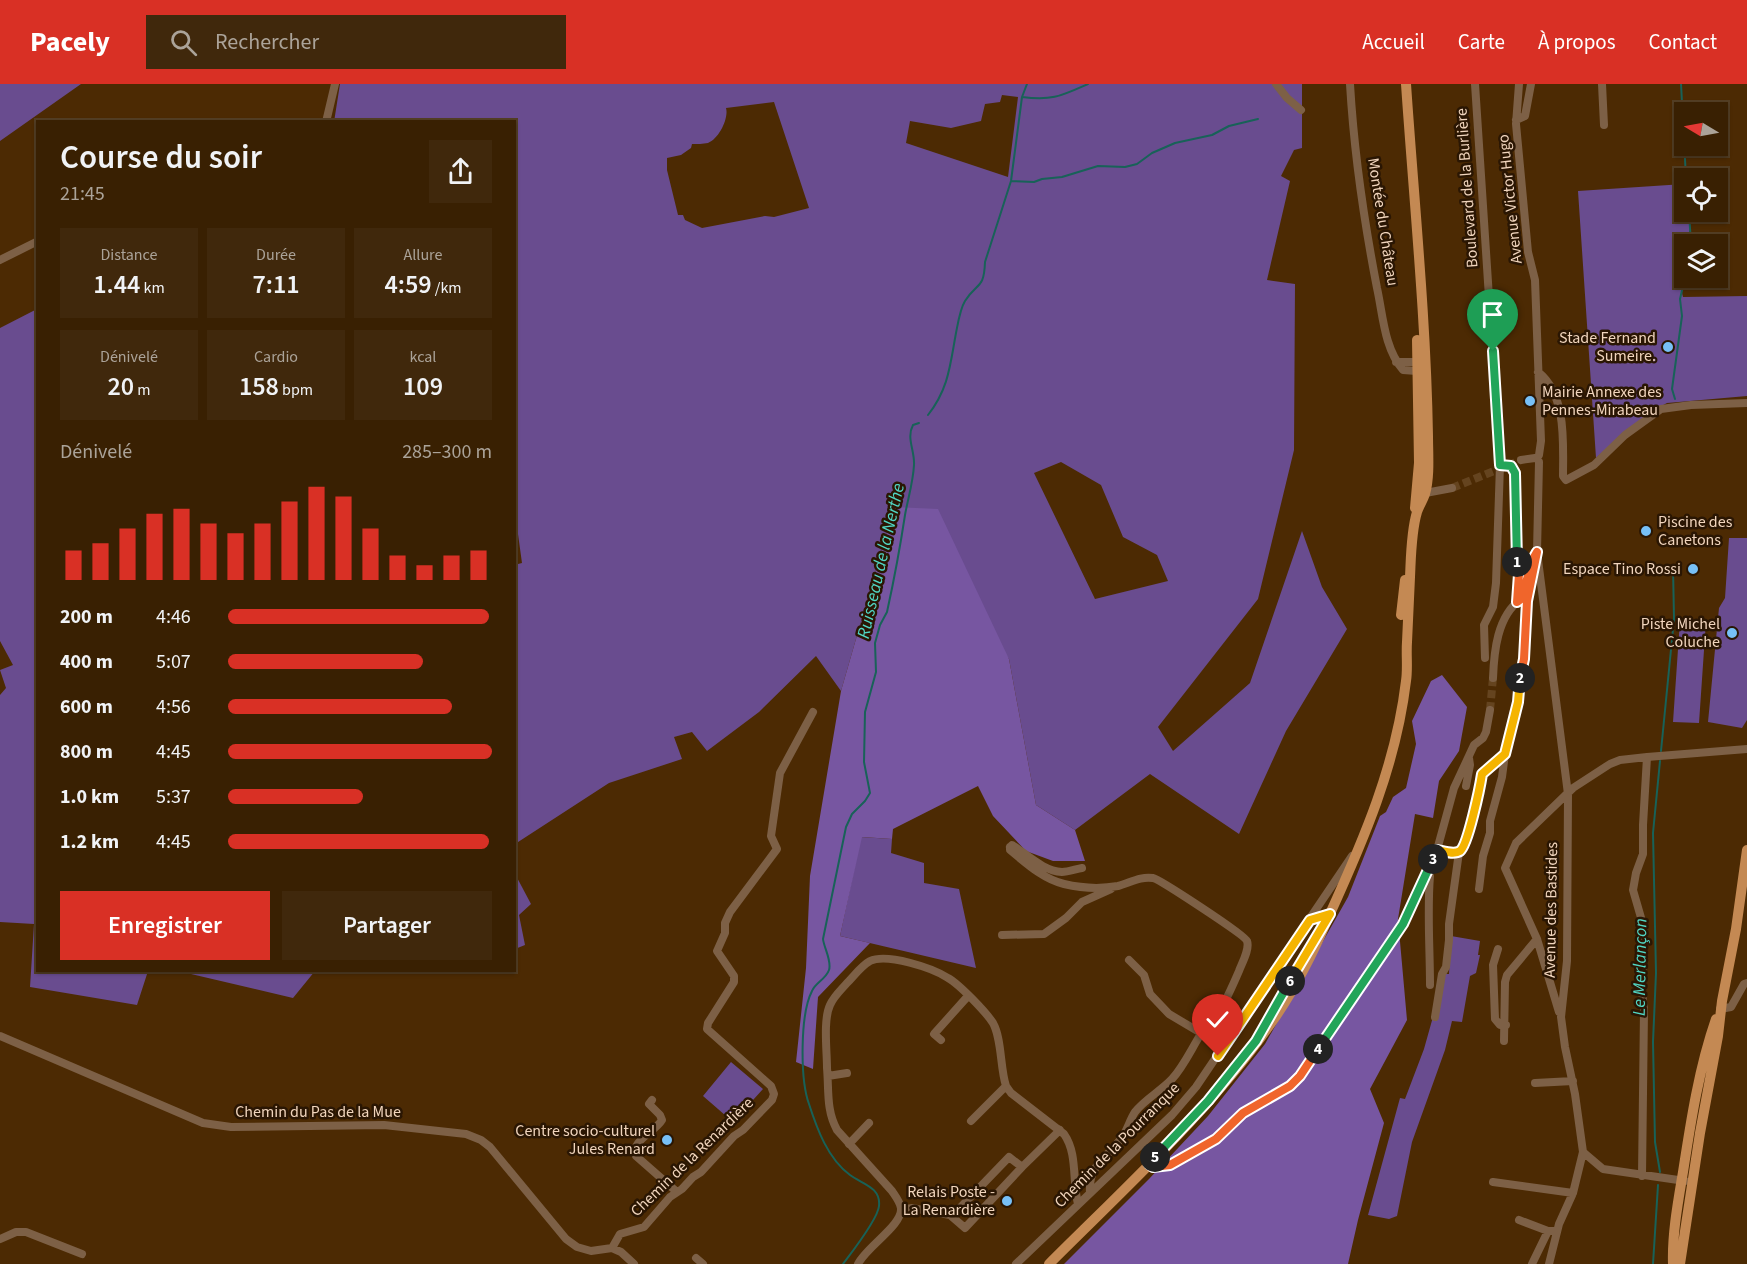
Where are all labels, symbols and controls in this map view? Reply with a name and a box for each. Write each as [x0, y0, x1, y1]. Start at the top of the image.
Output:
search box [146, 15, 566, 69]
text: Pacely [30, 22, 110, 62]
icon: search [167, 26, 200, 59]
text: Rechercher [215, 26, 319, 58]
text: Accueil [1362, 27, 1425, 57]
text: Carte [1458, 27, 1505, 57]
text: À propos [1538, 27, 1615, 57]
text: Contact [1648, 27, 1717, 57]
north arrow [1674, 102, 1728, 156]
map controls [1674, 102, 1728, 288]
street label: Boulevard de la Burlière [1450, 107, 1484, 269]
street label: Avenue Victor Hugo [1492, 133, 1528, 265]
text: Course du soir [60, 134, 262, 181]
button: share [429, 140, 492, 203]
street label: Montée du Château [1362, 156, 1404, 288]
button: locate [1674, 168, 1728, 222]
text: 21:45 [60, 180, 105, 208]
button: layers [1674, 234, 1728, 288]
text: Distance [101, 244, 157, 266]
text: Durée [256, 244, 296, 266]
text: Allure [404, 244, 442, 266]
text: 1.44 [93, 266, 140, 303]
text: 7:11 [252, 266, 300, 303]
text: 4:59 [384, 266, 432, 303]
text: km [140, 277, 165, 299]
text: /km [432, 277, 462, 299]
pin [1467, 289, 1518, 351]
icon: arrive [1476, 298, 1509, 331]
place label: Stade Fernand Sumeire. [1559, 327, 1656, 367]
marker: Stade Fernand Sumeire. [1661, 340, 1675, 354]
text: Dénivelé [100, 346, 158, 368]
text: Cardio [254, 346, 298, 368]
text: kcal [410, 346, 436, 368]
text: 20 [107, 368, 134, 405]
text: 158 [239, 368, 279, 405]
text: 109 [403, 368, 443, 405]
text: m [134, 379, 151, 401]
text: bpm [279, 379, 313, 401]
place label: Mairie Annexe des Pennes-Mirabeau [1542, 381, 1662, 421]
marker: Mairie Annexe des Pennes-Mirabeau [1523, 394, 1537, 408]
text: Dénivelé [60, 438, 132, 466]
text: 285–300 m [402, 438, 492, 466]
water label: Ruisseau de la Nerthe [851, 480, 911, 641]
place label: Piscine des Canetons [1658, 511, 1733, 551]
marker: Piscine des Canetons [1639, 524, 1653, 538]
pin: 1 [1502, 547, 1532, 577]
text: 1 [1513, 551, 1521, 573]
place label: Espace Tino Rossi [1563, 558, 1681, 580]
marker: Espace Tino Rossi [1686, 562, 1700, 576]
text: 200 m [60, 603, 113, 631]
text: 4:46 [156, 603, 191, 631]
place label: Piste Michel Coluche [1641, 613, 1720, 653]
marker: Piste Michel Coluche [1725, 626, 1739, 640]
text: 400 m [60, 648, 113, 676]
text: 5:07 [156, 648, 191, 676]
pin: 2 [1505, 663, 1535, 693]
text: 2 [1516, 667, 1524, 689]
text: 600 m [60, 693, 113, 721]
text: 4:56 [156, 693, 191, 721]
text: 800 m [60, 738, 113, 766]
text: 4:45 [156, 738, 191, 766]
text: 1.0 km [60, 783, 119, 811]
text: 5:37 [156, 783, 191, 811]
text: 1.2 km [60, 828, 119, 856]
text: 4:45 [156, 828, 191, 856]
street label: Avenue des Bastides [1539, 842, 1563, 978]
pin: 3 [1418, 844, 1448, 874]
text: 3 [1429, 848, 1437, 870]
button: Enregistrer [60, 891, 270, 960]
button: Partager [282, 891, 492, 960]
water label: Le Merlançon [1627, 918, 1653, 1016]
pin: 6 [1275, 966, 1305, 996]
text: 6 [1286, 970, 1294, 992]
pin [1192, 994, 1243, 1056]
icon: check [1201, 1003, 1234, 1036]
pin: 4 [1303, 1034, 1333, 1064]
text: 4 [1314, 1038, 1322, 1060]
street label: Chemin de la Pourranque [1049, 1077, 1185, 1213]
street label: Chemin de la Renardière [626, 1092, 758, 1222]
street label: Chemin du Pas de la Mue [235, 1101, 401, 1123]
place label: Centre socio-culturel Jules Renard [515, 1120, 655, 1160]
marker: Centre socio-culturel Jules Renard [660, 1133, 674, 1147]
pin: 5 [1140, 1142, 1170, 1172]
text: 5 [1151, 1146, 1159, 1168]
place label: Relais Poste - La Renardière [903, 1181, 995, 1221]
marker: Relais Poste - La Renardière [1000, 1194, 1014, 1208]

